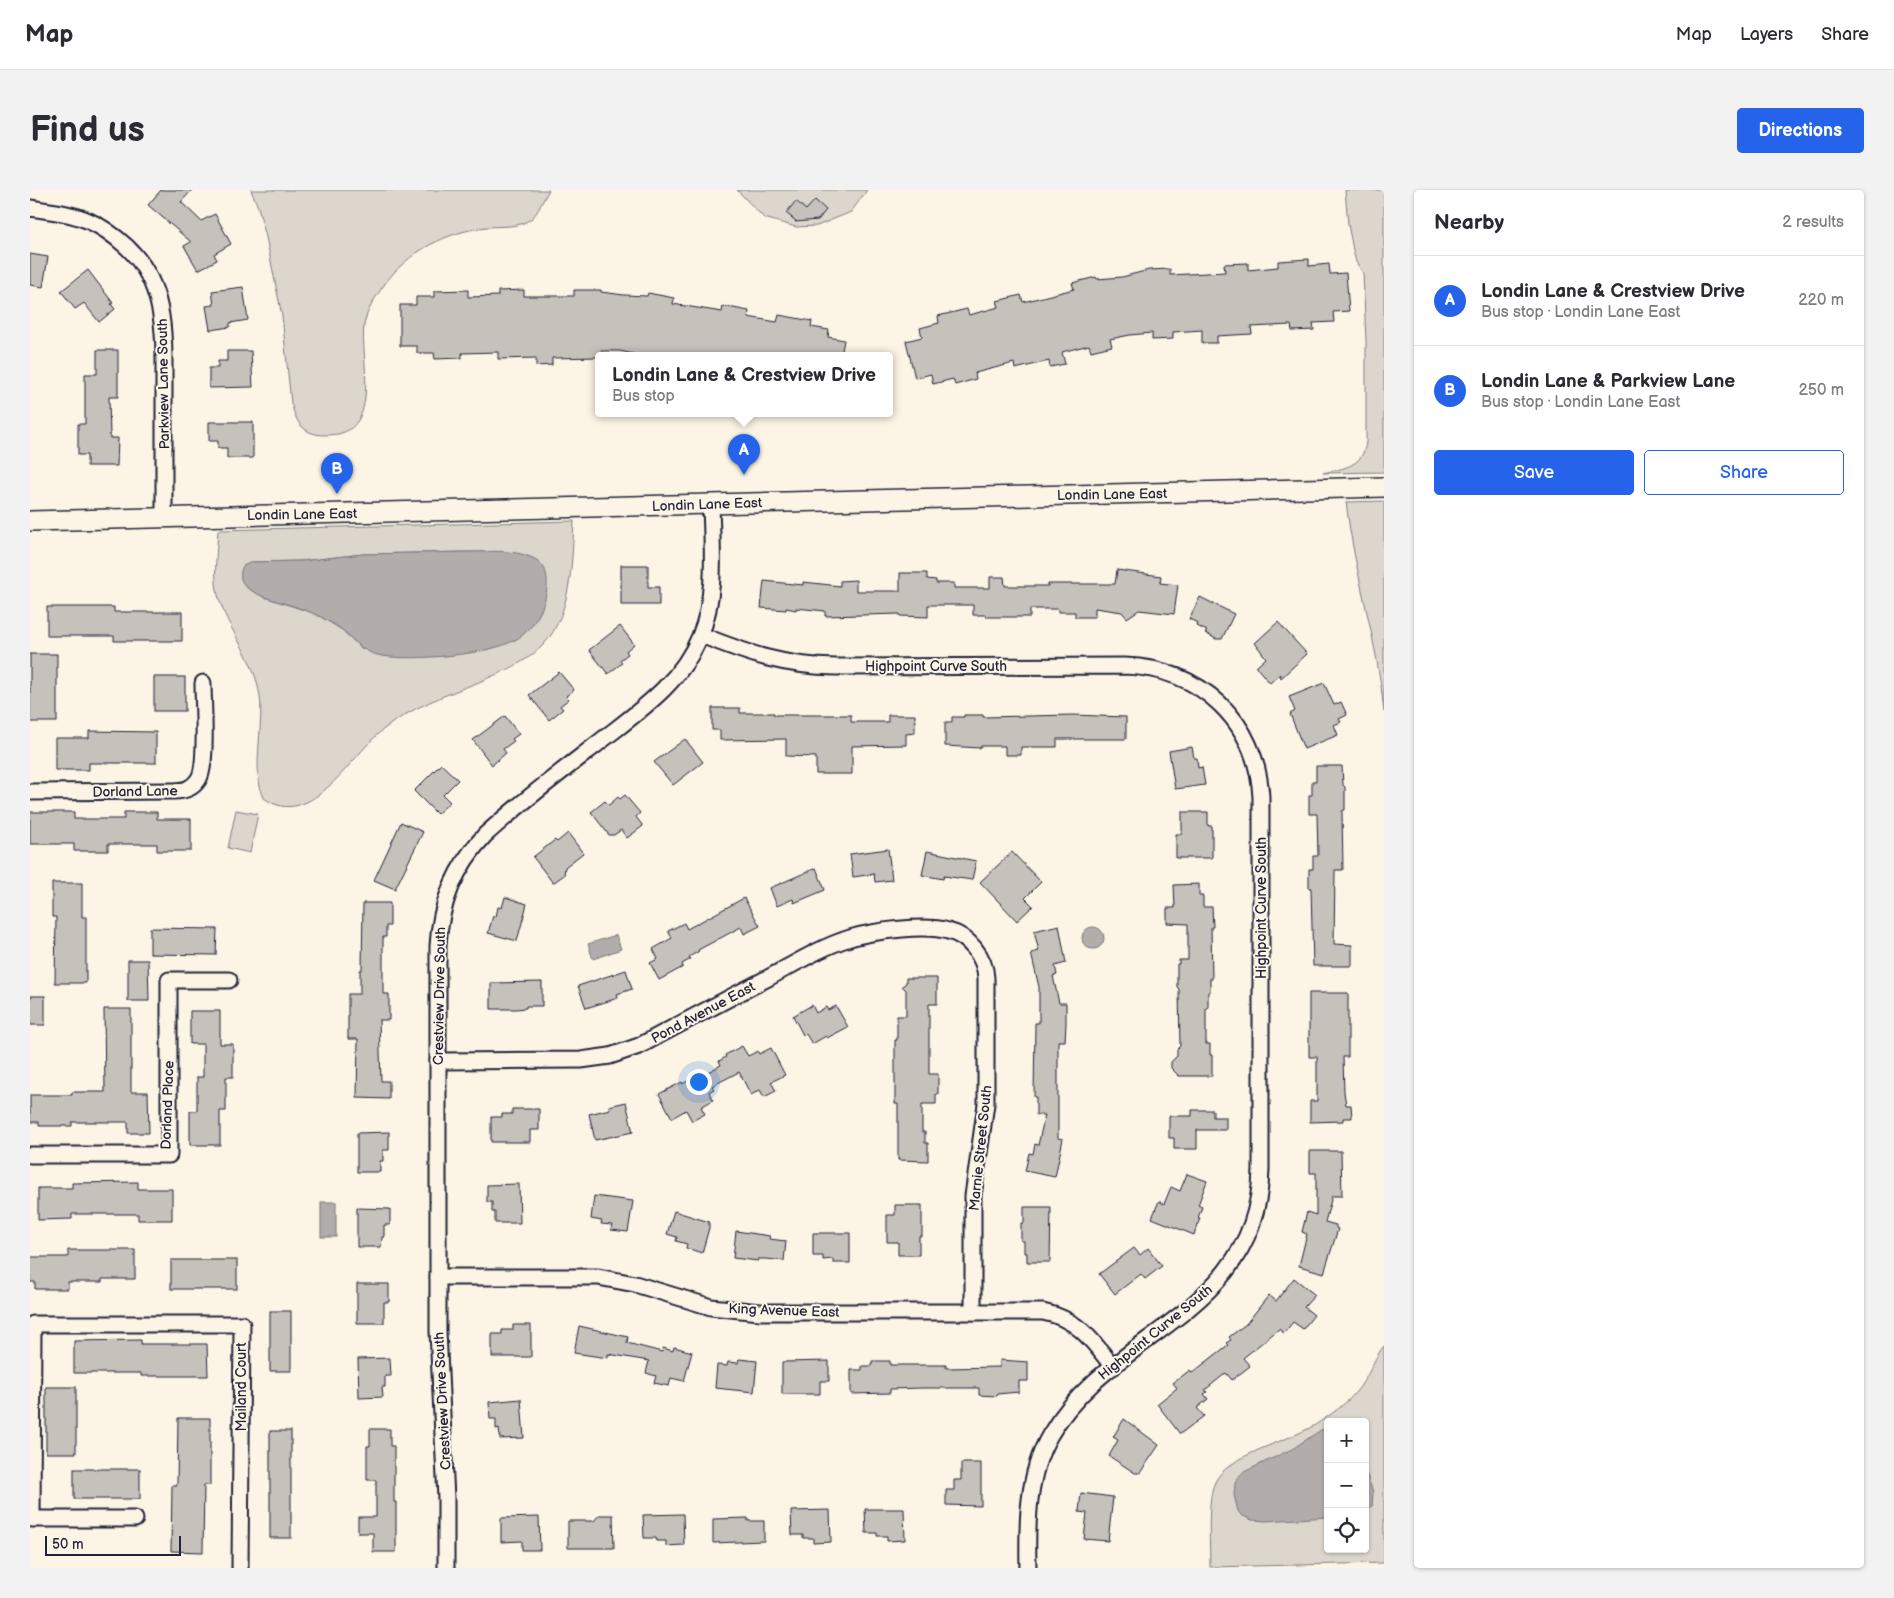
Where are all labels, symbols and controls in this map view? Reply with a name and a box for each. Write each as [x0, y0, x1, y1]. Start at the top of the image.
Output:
text: Map [25, 20, 73, 49]
text: Map [1676, 24, 1712, 45]
text: Layers [1740, 24, 1793, 45]
text: Share [1821, 24, 1869, 45]
button: Directions [1737, 108, 1864, 153]
text: Find us [30, 109, 145, 152]
text: Nearby [1434, 210, 1504, 235]
text: 2 results [1782, 213, 1844, 232]
text: Londin Lane & Crestview Drive [1481, 280, 1745, 303]
text: A [1445, 291, 1455, 310]
text: 220 m [1798, 291, 1844, 310]
text: Bus stop · Londin Lane East [1481, 303, 1680, 322]
street label: Parkview Lane South [154, 318, 173, 450]
popup [595, 352, 893, 417]
text: Londin Lane & Crestview Drive [612, 364, 876, 387]
text: Londin Lane & Parkview Lane [1481, 370, 1735, 393]
text: B [1444, 381, 1456, 400]
text: 250 m [1798, 381, 1844, 400]
text: Bus stop [612, 387, 675, 406]
text: Bus stop · Londin Lane East [1481, 393, 1680, 412]
pin: A [728, 434, 760, 475]
button: Save [1434, 450, 1634, 495]
button: Share [1644, 450, 1844, 495]
pin: B [321, 453, 353, 494]
street label: Londin Lane East [1057, 485, 1168, 504]
street label: Londin Lane East [652, 494, 763, 515]
street label: Londin Lane East [247, 505, 358, 524]
street label: Highpoint Curve South [865, 658, 1007, 675]
street label: Dorland Lane [92, 782, 178, 801]
street label: Highpoint Curve South [1253, 837, 1270, 979]
street label: Crestview Drive South [430, 926, 449, 1065]
street label: Pond Avenue East [648, 978, 759, 1047]
street label: Dorland Place [157, 1060, 178, 1150]
your location [686, 1069, 712, 1095]
street label: Marnie Street South [965, 1084, 996, 1212]
street label: Highpoint Curve South [1095, 1281, 1216, 1384]
street label: King Avenue East [728, 1300, 841, 1321]
street label: Crestview Drive South [430, 1331, 455, 1470]
street label: Mailand Court [233, 1342, 250, 1432]
map controls [1324, 1418, 1369, 1553]
button: + [1324, 1418, 1369, 1463]
button: − [1324, 1463, 1369, 1508]
button: locate [1324, 1508, 1369, 1553]
scale bar [45, 1533, 181, 1556]
text: 50 m [52, 1536, 84, 1553]

